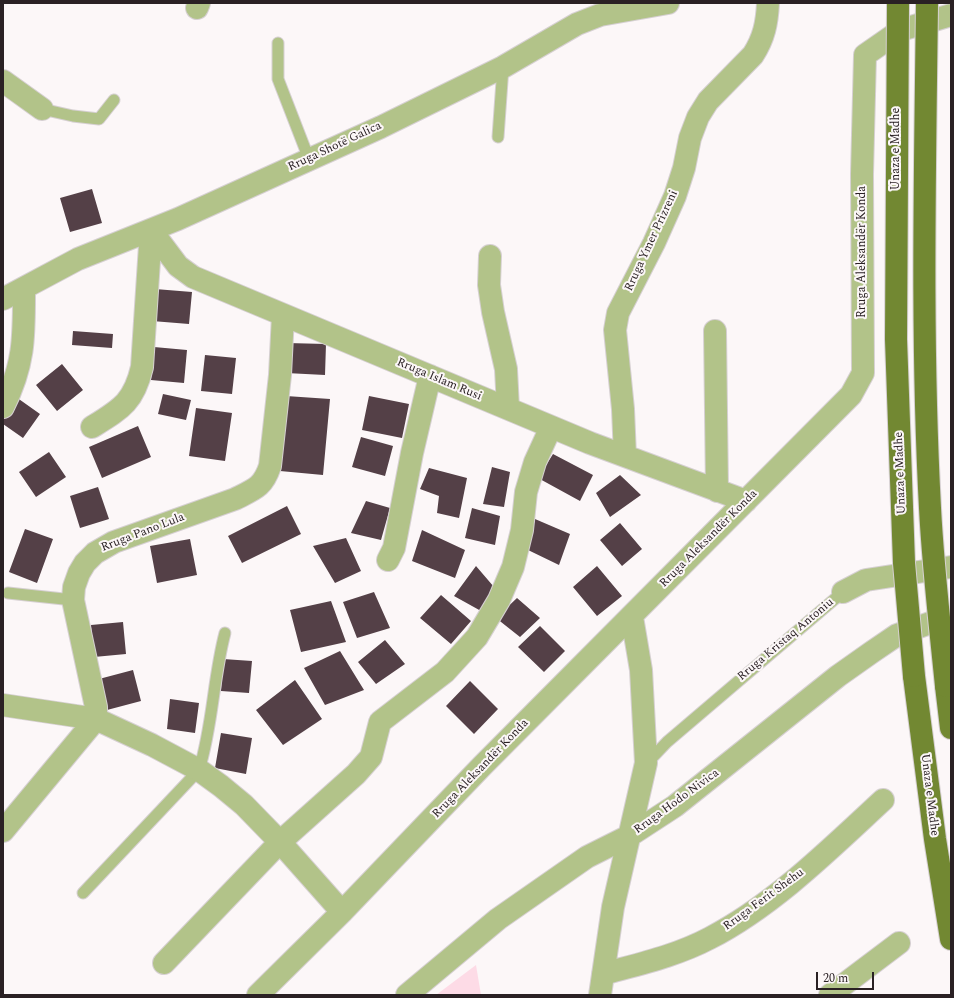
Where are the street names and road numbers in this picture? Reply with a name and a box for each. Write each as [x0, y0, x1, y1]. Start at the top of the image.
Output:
street label: Unaza e Madhe [890, 108, 904, 190]
street label: Rruga Shotë Galica [286, 119, 384, 175]
street label: Rruga Aleksandër Konda [856, 186, 870, 318]
street label: Rruga Ymer Prizreni [622, 188, 682, 294]
street label: Rruga Islam Rusi [394, 356, 484, 404]
street label: Unaza e Madhe [892, 432, 910, 514]
street label: Rruga Aleksandër Konda [657, 487, 761, 591]
street label: Rruga Pano Lula [99, 510, 187, 556]
street label: Rruga Kristaq Antoniu [735, 596, 837, 684]
street label: Rruga Aleksandër Konda [430, 716, 532, 822]
street label: Unaza e Madhe [917, 753, 941, 837]
street label: Rruga Hodo Nivica [632, 766, 722, 838]
street label: Rruga Ferit Shehu [721, 866, 807, 934]

